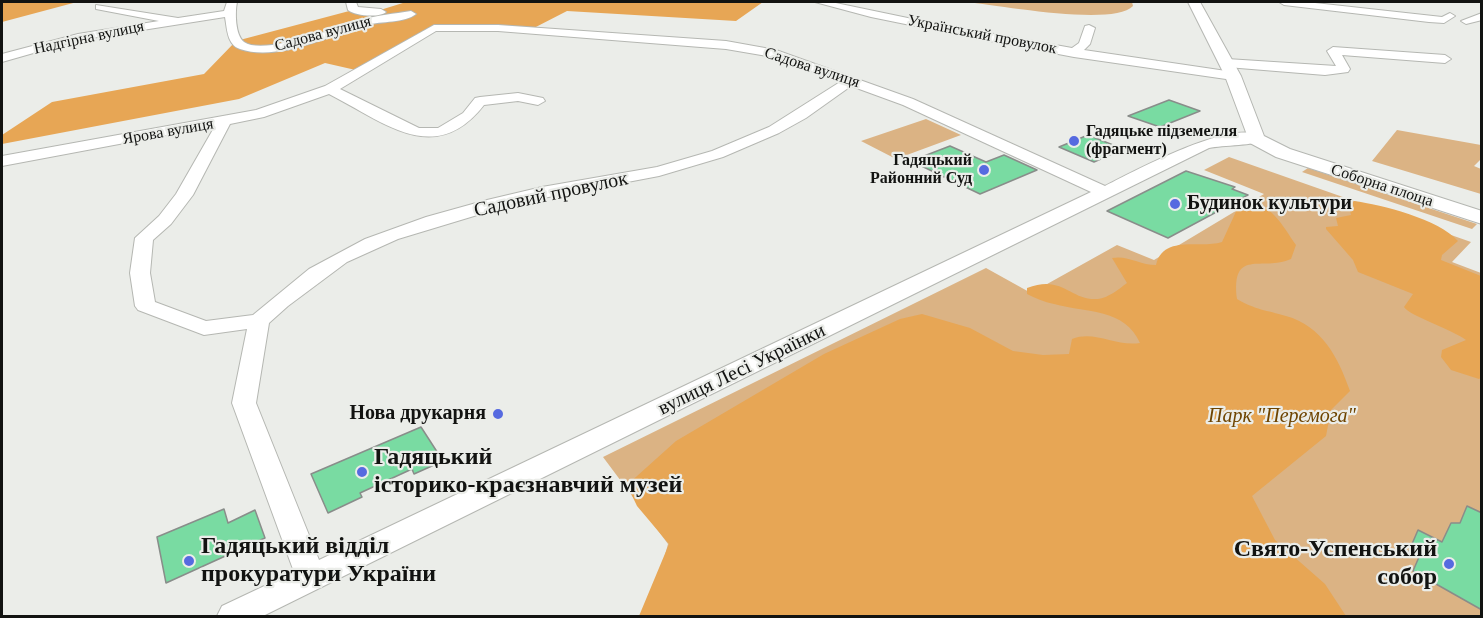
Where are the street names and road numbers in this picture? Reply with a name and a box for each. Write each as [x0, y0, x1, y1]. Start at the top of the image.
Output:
street label: Український провулок [906, 11, 1058, 59]
street label: Садова вулиця [273, 12, 373, 56]
street label: Надгірна вулиця [32, 17, 146, 59]
street label: Садова вулиця [762, 44, 862, 92]
street label: Ярова вулиця [121, 115, 215, 149]
street label: Соборна площа [1328, 160, 1436, 212]
street label: Садовий провулок [472, 167, 630, 223]
street label: вулиця Лесі Українки [654, 319, 830, 421]

